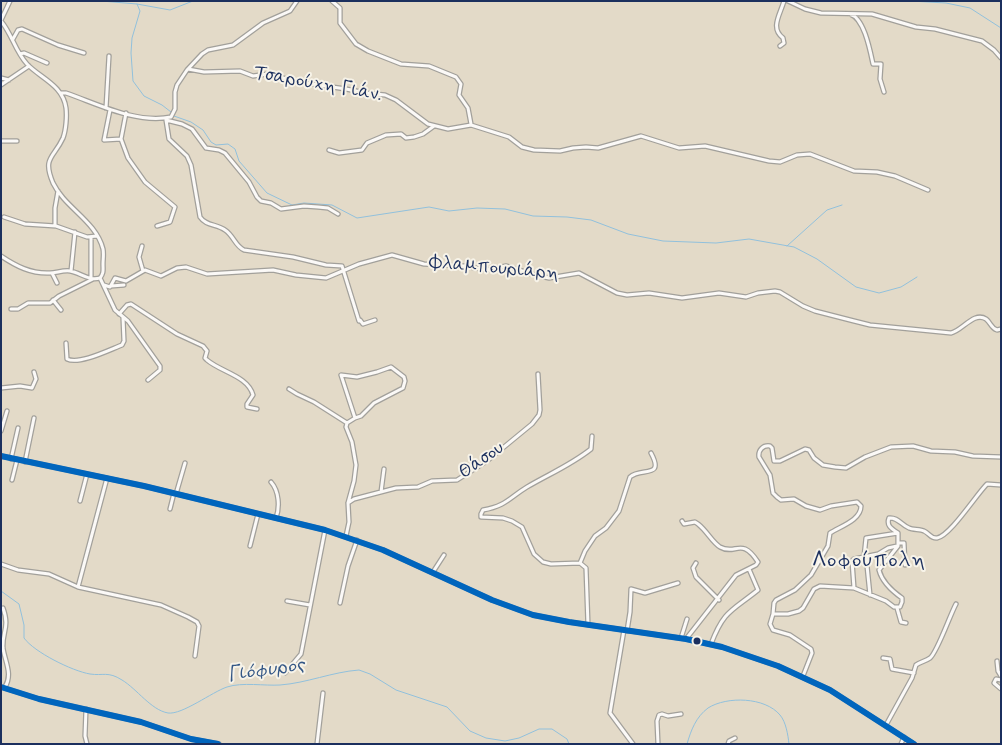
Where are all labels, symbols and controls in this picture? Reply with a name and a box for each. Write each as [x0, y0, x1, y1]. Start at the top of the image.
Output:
street label: Τσαρούχη Γιάν. [252, 62, 384, 108]
street label: Φλαμπουριάρη [428, 252, 560, 286]
street label: Θάσου [455, 437, 509, 485]
district label: Λοφούπολη [811, 549, 927, 575]
unlabelled marker [692, 636, 702, 646]
water label: Γιόφυρος [226, 654, 306, 688]

